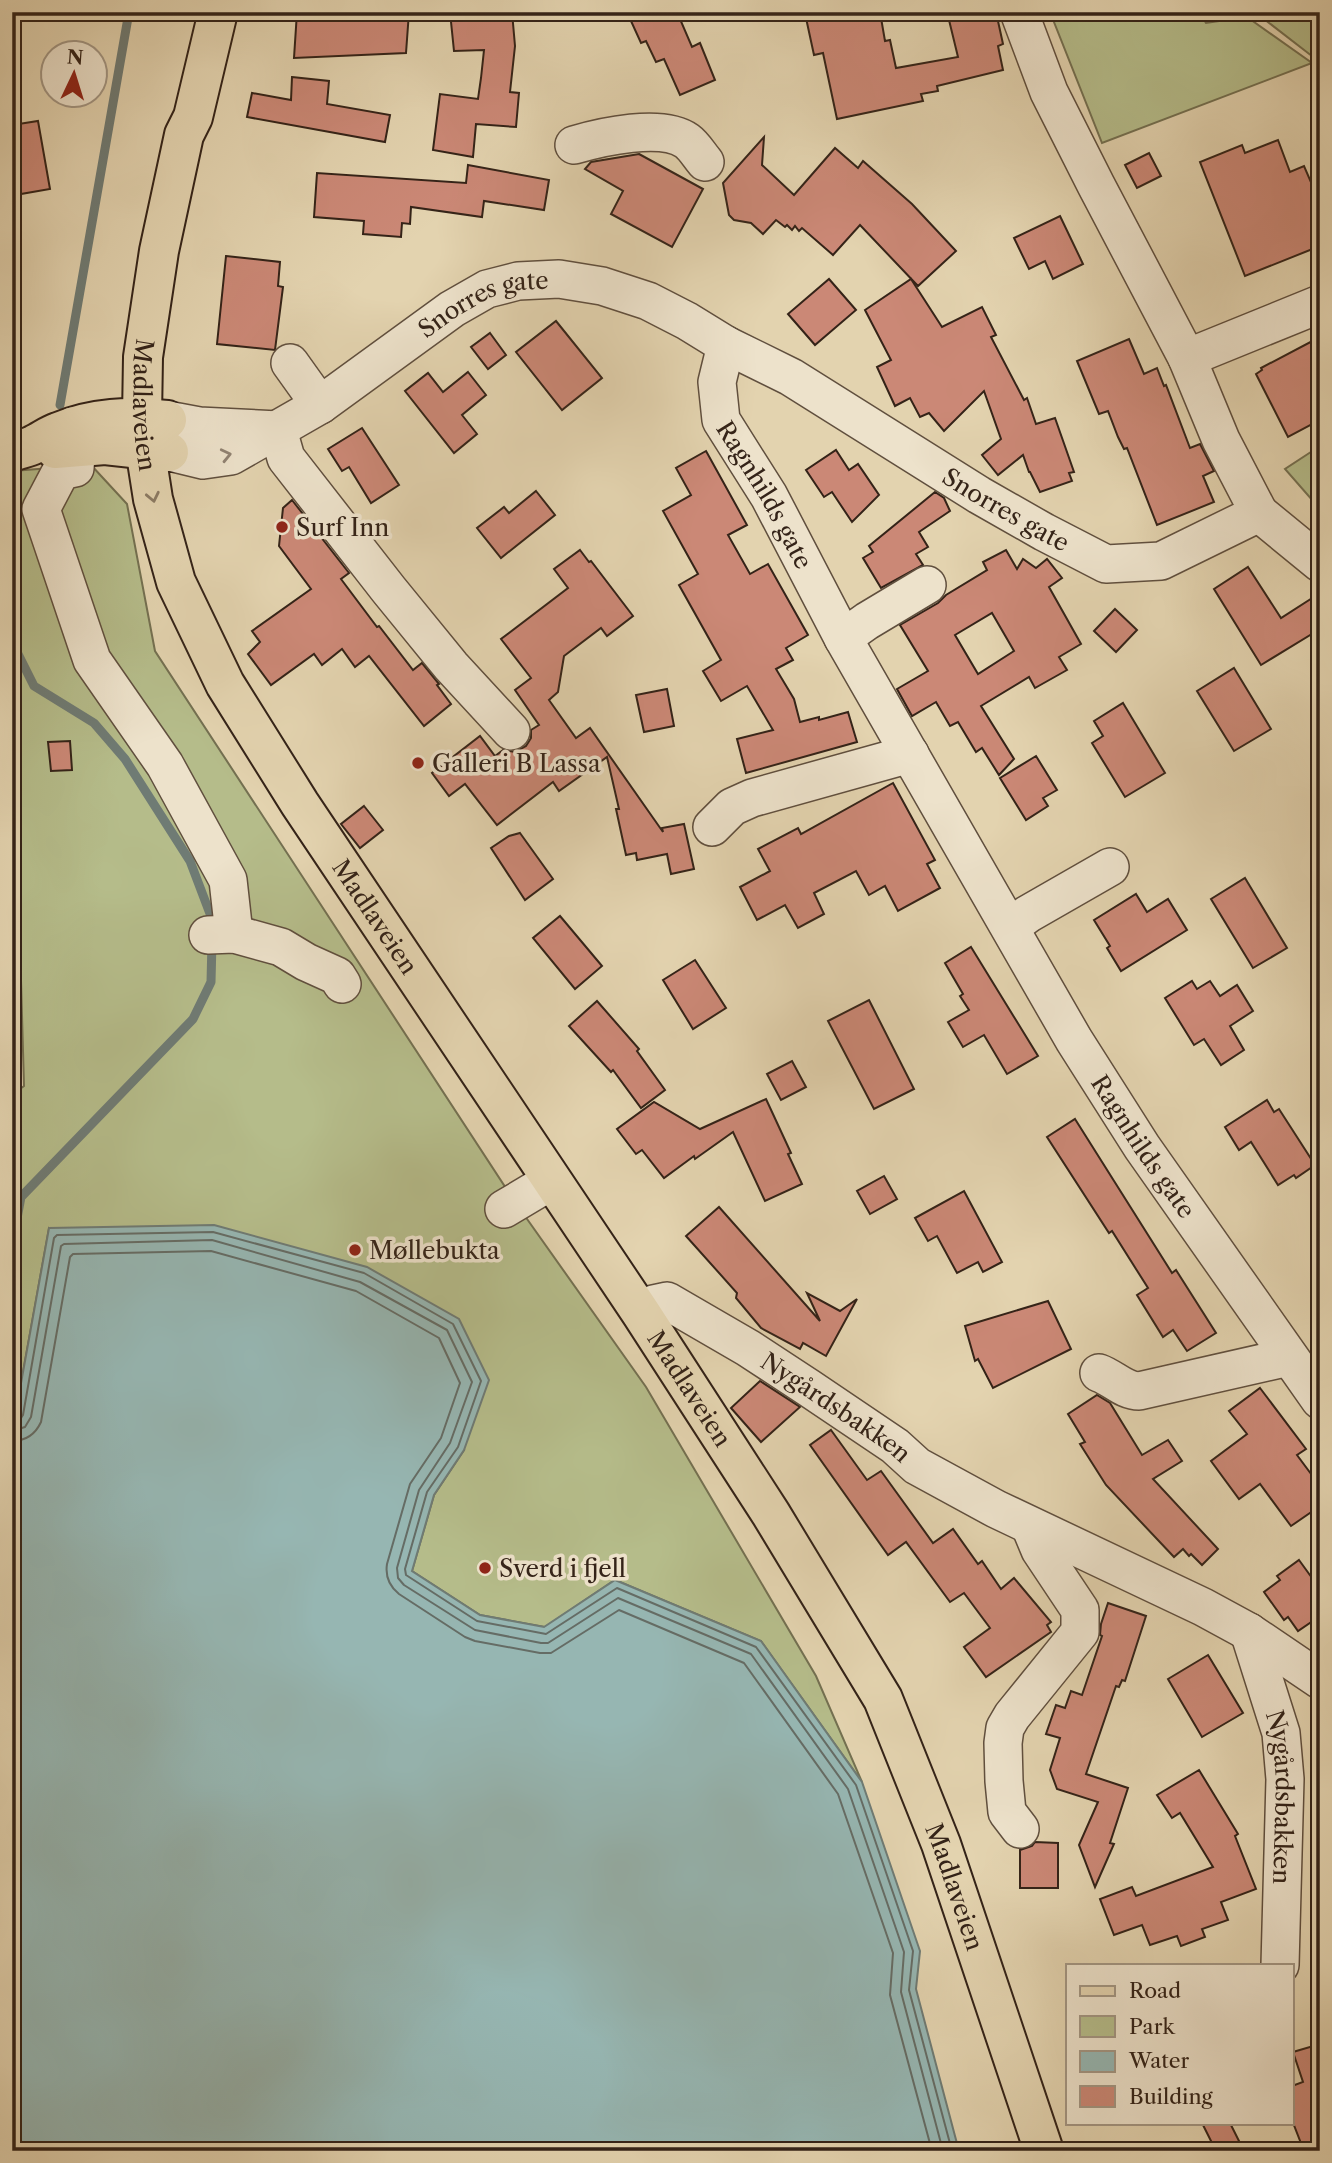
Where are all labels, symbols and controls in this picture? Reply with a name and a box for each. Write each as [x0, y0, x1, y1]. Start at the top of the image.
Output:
north arrow [38, 38, 108, 108]
text: N [66, 45, 84, 70]
street label: Snorres gate [412, 265, 549, 344]
street label: Madlaveien [127, 337, 163, 473]
street label: Ragnhilds gate [711, 415, 819, 574]
one-way arrow [220, 449, 232, 464]
street label: Snorres gate [937, 461, 1074, 557]
one-way arrow [144, 491, 159, 503]
place label: Surf Inn [296, 513, 389, 542]
marker: Surf Inn [274, 519, 290, 535]
place label: Galleri B Lassa [432, 749, 601, 778]
marker: Galleri B Lassa [410, 755, 426, 771]
street label: Madlaveien [327, 854, 424, 980]
street label: Ragnhilds gate [1085, 1069, 1202, 1223]
place label: Møllebukta [369, 1236, 500, 1265]
marker: Møllebukta [347, 1242, 363, 1258]
street label: Madlaveien [642, 1325, 738, 1452]
street label: Nygårdsbakken [756, 1346, 917, 1468]
place label: Sverd i fjell [499, 1554, 626, 1584]
marker: Sverd i fjell [477, 1560, 493, 1576]
street label: Nygårdsbakken [1260, 1706, 1300, 1885]
street label: Madlaveien [920, 1819, 990, 1954]
legend [1066, 1964, 1294, 2124]
text: Road [1129, 1978, 1181, 2003]
text: Park [1129, 2014, 1175, 2039]
text: Water [1128, 2048, 1189, 2073]
text: Building [1129, 2084, 1214, 2109]

